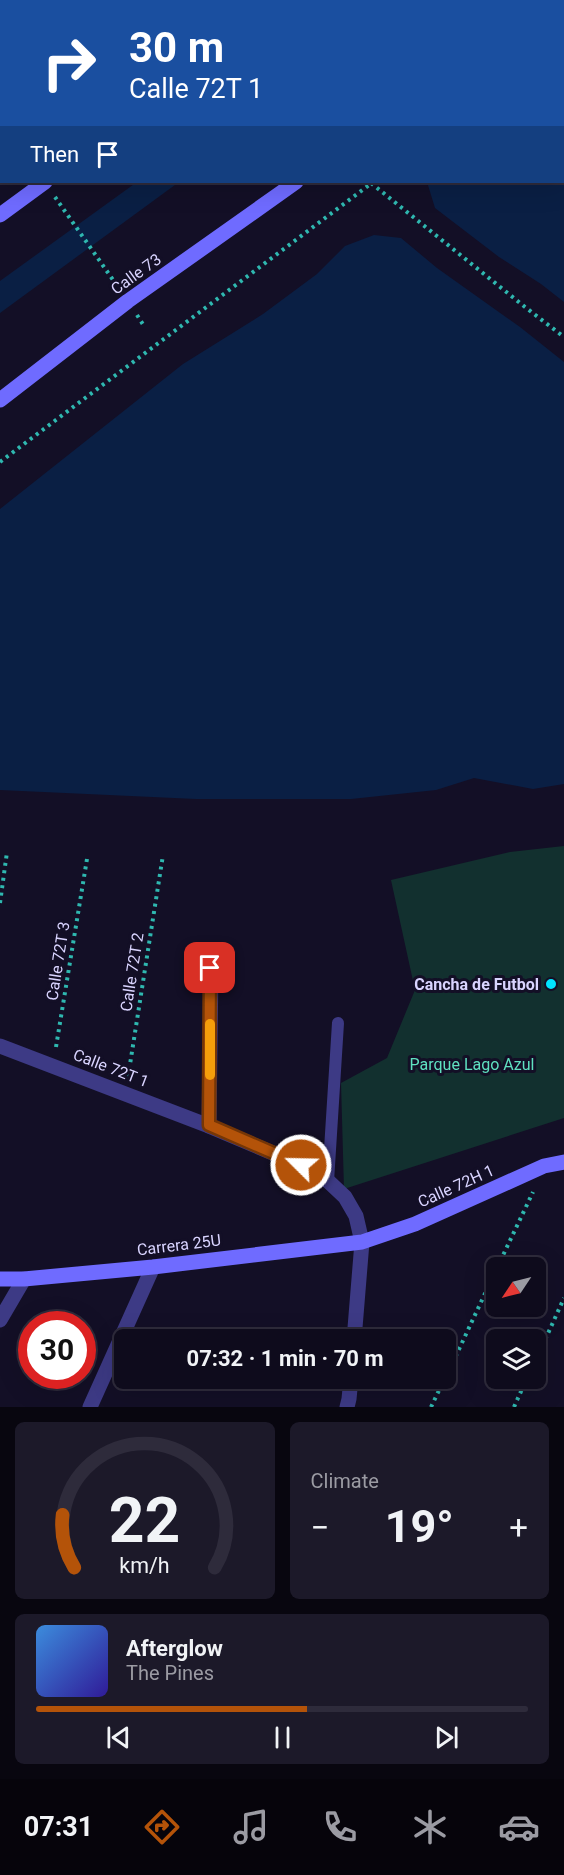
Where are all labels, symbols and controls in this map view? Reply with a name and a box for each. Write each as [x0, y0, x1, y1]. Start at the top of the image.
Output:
text: 30 m [129, 23, 224, 72]
icon: right [30, 24, 108, 102]
text: Calle 72T 1 [129, 73, 263, 105]
icon: arrive [91, 138, 124, 171]
text: Then [30, 142, 79, 167]
street label: Calle 73 [107, 249, 165, 299]
street label: Calle 72T 3 [42, 920, 74, 1002]
street label: Calle 72T 2 [116, 931, 148, 1013]
pin [184, 942, 235, 993]
icon: arrive [193, 951, 226, 984]
place label: Cancha de Futbol [414, 975, 539, 994]
marker: Cancha de Futbol [544, 977, 558, 991]
street label: Calle 72T 1 [70, 1045, 152, 1091]
park label: Parque Lago Azul [410, 1055, 534, 1074]
position arrow [269, 1133, 333, 1197]
street label: Calle 72H 1 [415, 1161, 497, 1211]
street label: Carrera 25U [136, 1230, 222, 1260]
north arrow [486, 1257, 546, 1317]
map controls [486, 1257, 546, 1389]
speed limit sign: 30 [18, 1311, 96, 1389]
button: layers [486, 1329, 546, 1389]
text: 07:32 · 1 min · 70 m [187, 1346, 383, 1371]
text: Climate [311, 1469, 379, 1493]
text: 22 [109, 1484, 181, 1557]
text: 19° [385, 1500, 454, 1553]
text: − [311, 1508, 329, 1547]
text: + [509, 1508, 528, 1547]
text: km/h [120, 1553, 170, 1578]
text: Afterglow [126, 1636, 223, 1661]
text: The Pines [126, 1661, 214, 1685]
icon: previous [102, 1721, 135, 1754]
icon: pause [266, 1721, 299, 1754]
icon: next [430, 1721, 463, 1754]
icon: directions [141, 1806, 183, 1848]
icon: music [230, 1806, 272, 1848]
icon: phone [319, 1806, 361, 1848]
icon: climate [409, 1806, 451, 1848]
icon: car [498, 1806, 540, 1848]
text: 07:31 [24, 1811, 93, 1843]

